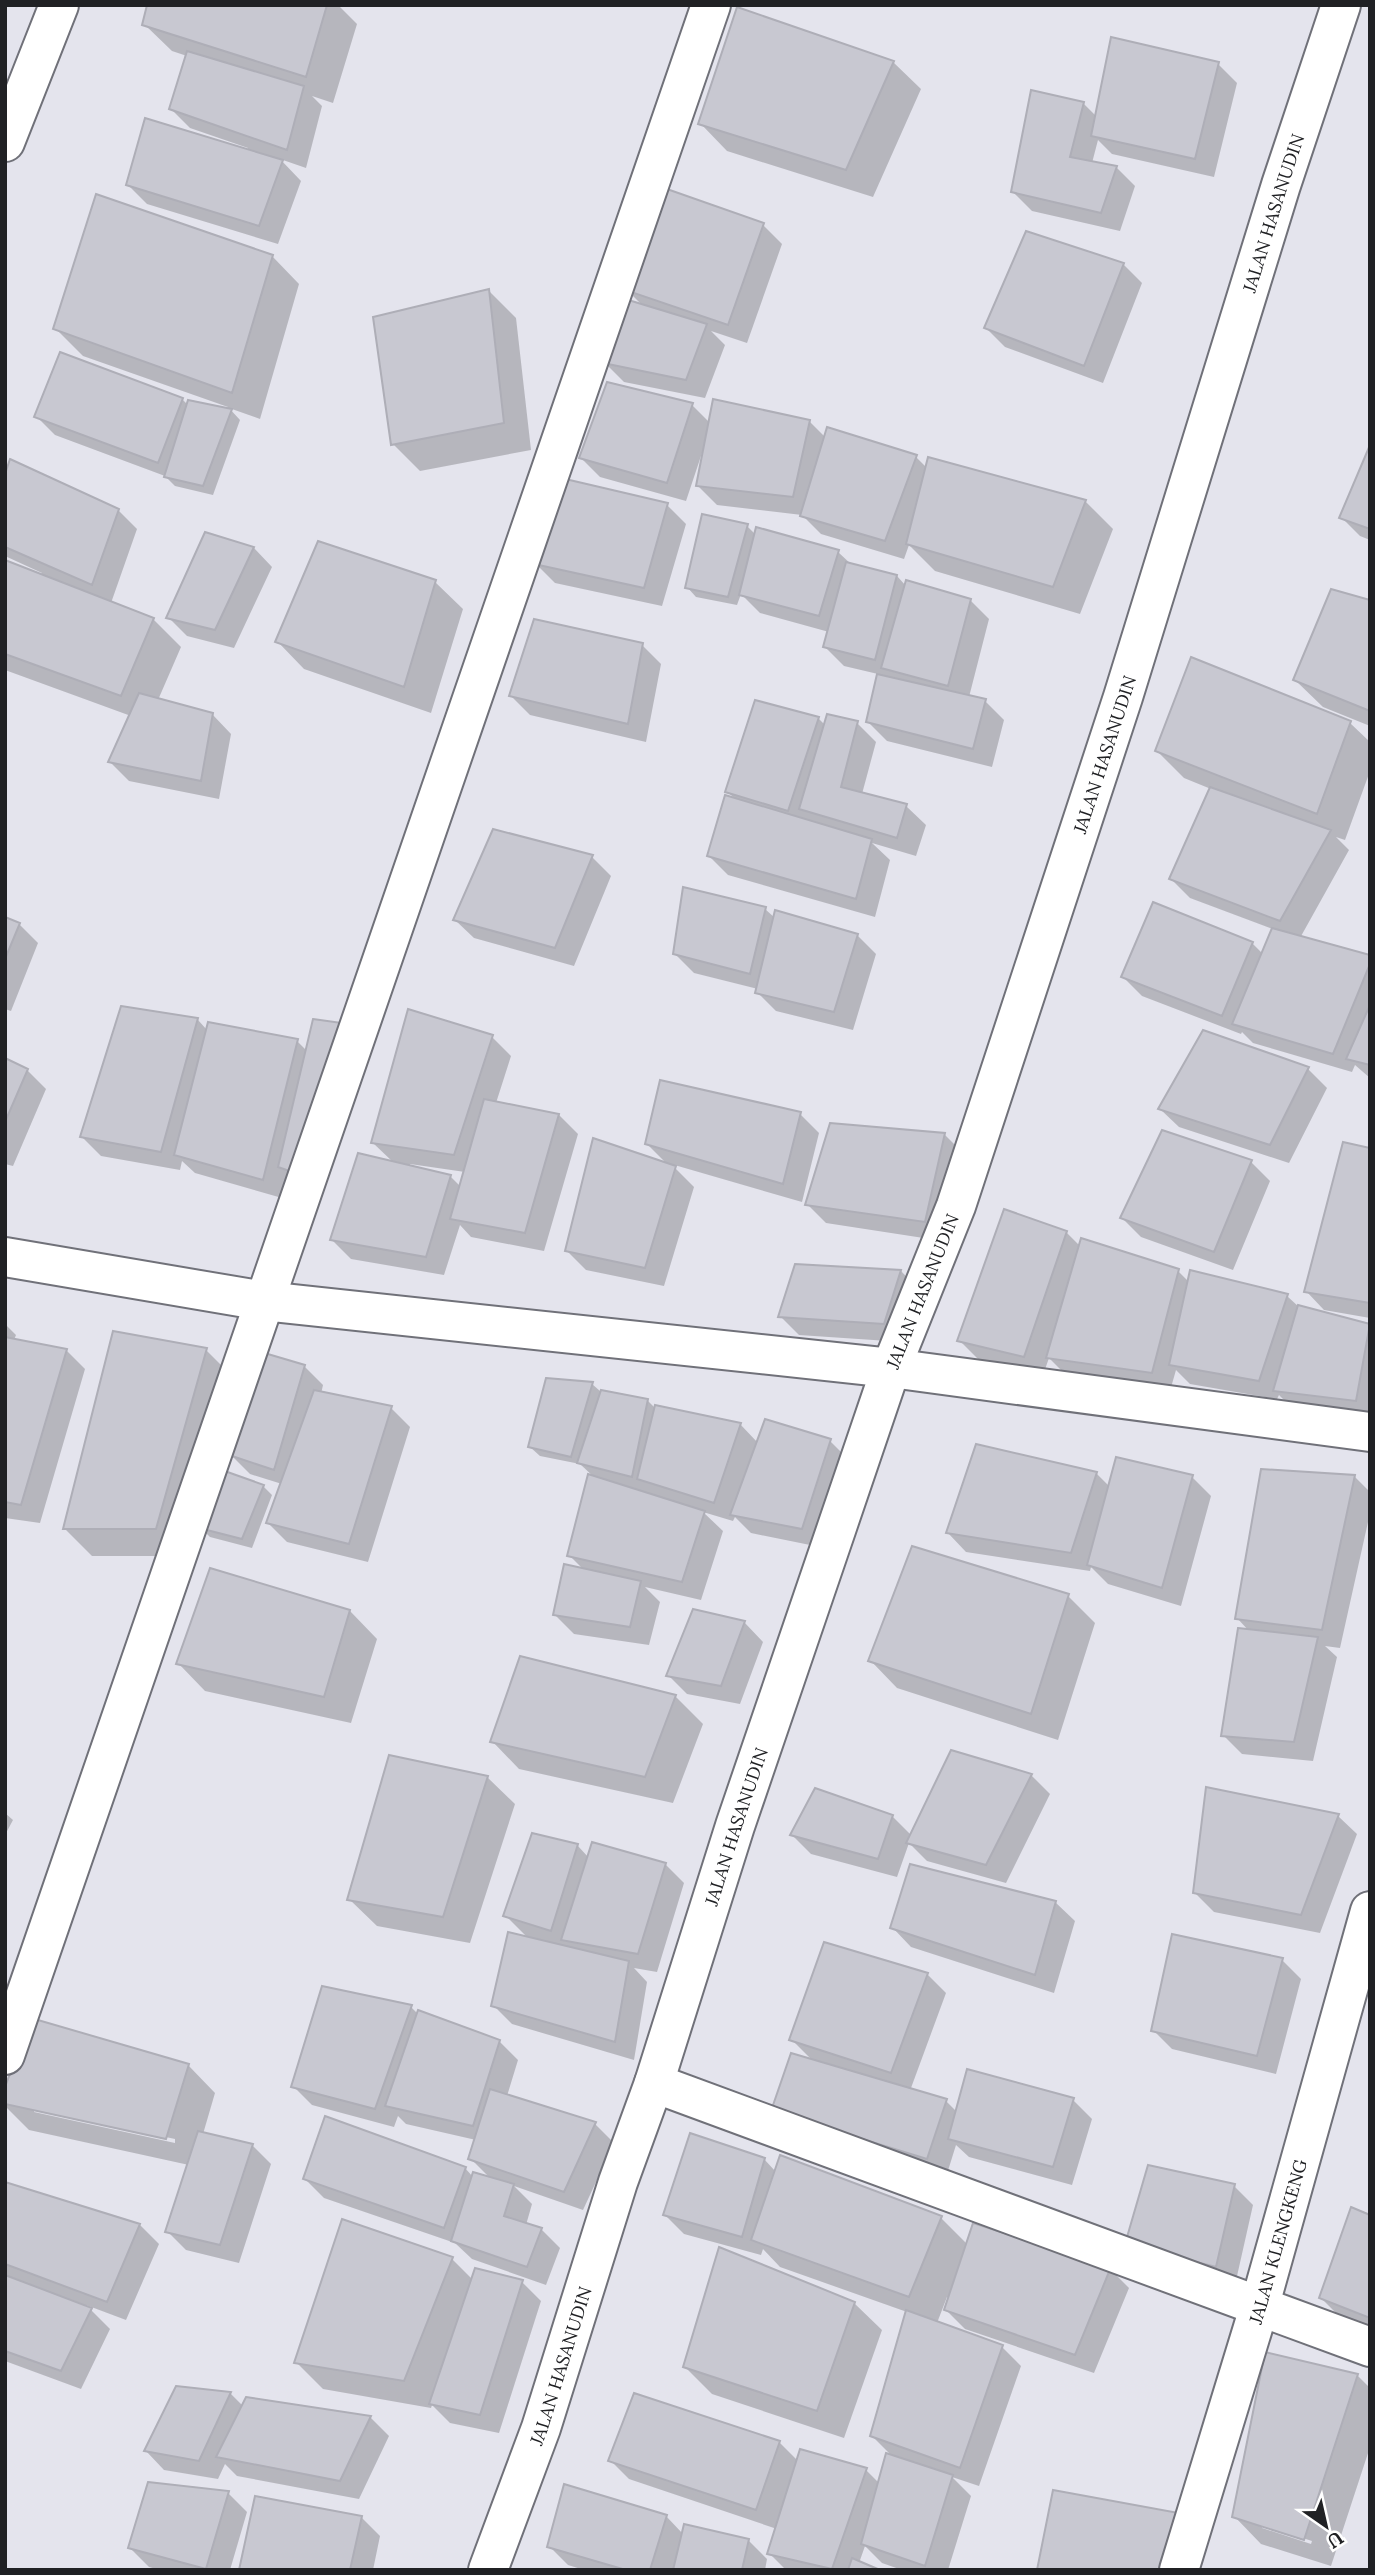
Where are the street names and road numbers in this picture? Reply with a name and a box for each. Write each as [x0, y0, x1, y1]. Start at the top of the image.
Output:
street label: JALAN HASANUDIN [1237, 131, 1309, 296]
street label: JALAN HASANUDIN [1067, 672, 1141, 837]
street label: JALAN HASANUDIN [880, 1210, 963, 1373]
street label: JALAN HASANUDIN [699, 1744, 772, 1909]
street label: JALAN KLENGKENG [1243, 2156, 1312, 2328]
street label: JALAN HASANUDIN [524, 2283, 596, 2449]

